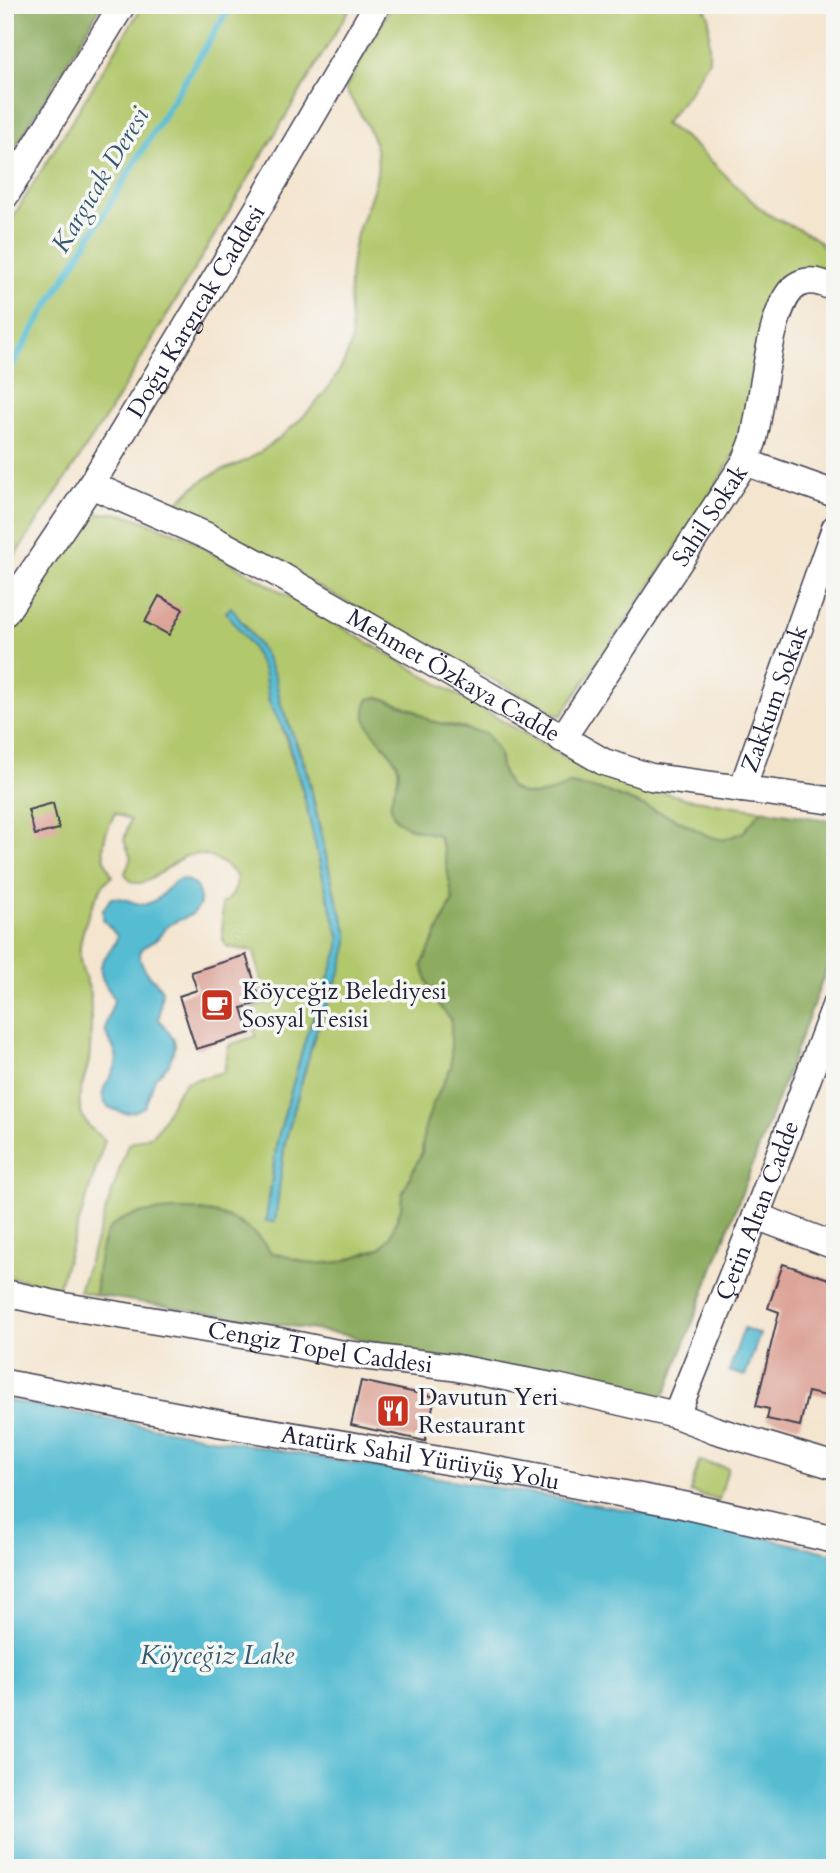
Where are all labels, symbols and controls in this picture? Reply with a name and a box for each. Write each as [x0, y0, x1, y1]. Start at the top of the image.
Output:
water label: Kargıcak Deresi [43, 100, 158, 259]
street label: Doğu Kargıcak Caddesi [119, 198, 273, 424]
street label: Sahil Sokak [664, 458, 756, 573]
street label: Mehmet Özkaya Cadde [341, 601, 566, 750]
street label: Zakkum Sokak [733, 620, 816, 777]
place label: Köyceğiz Belediyesi Sosyal Tesisi [242, 975, 447, 1036]
cafe icon: Köyceğiz Belediyesi Sosyal Tesisi [198, 986, 236, 1024]
street label: Çetin Altan Cadde [707, 1116, 807, 1305]
street label: Cengiz Topel Caddesi [205, 1313, 435, 1381]
place label: Davutun Yeri Restaurant [418, 1381, 559, 1442]
restaurant icon: Davutun Yeri Restaurant [374, 1392, 412, 1430]
street label: Atatürk Sahil Yürüyüş Yolu [279, 1417, 562, 1498]
water label: Köyceğiz Lake [140, 1638, 295, 1673]

